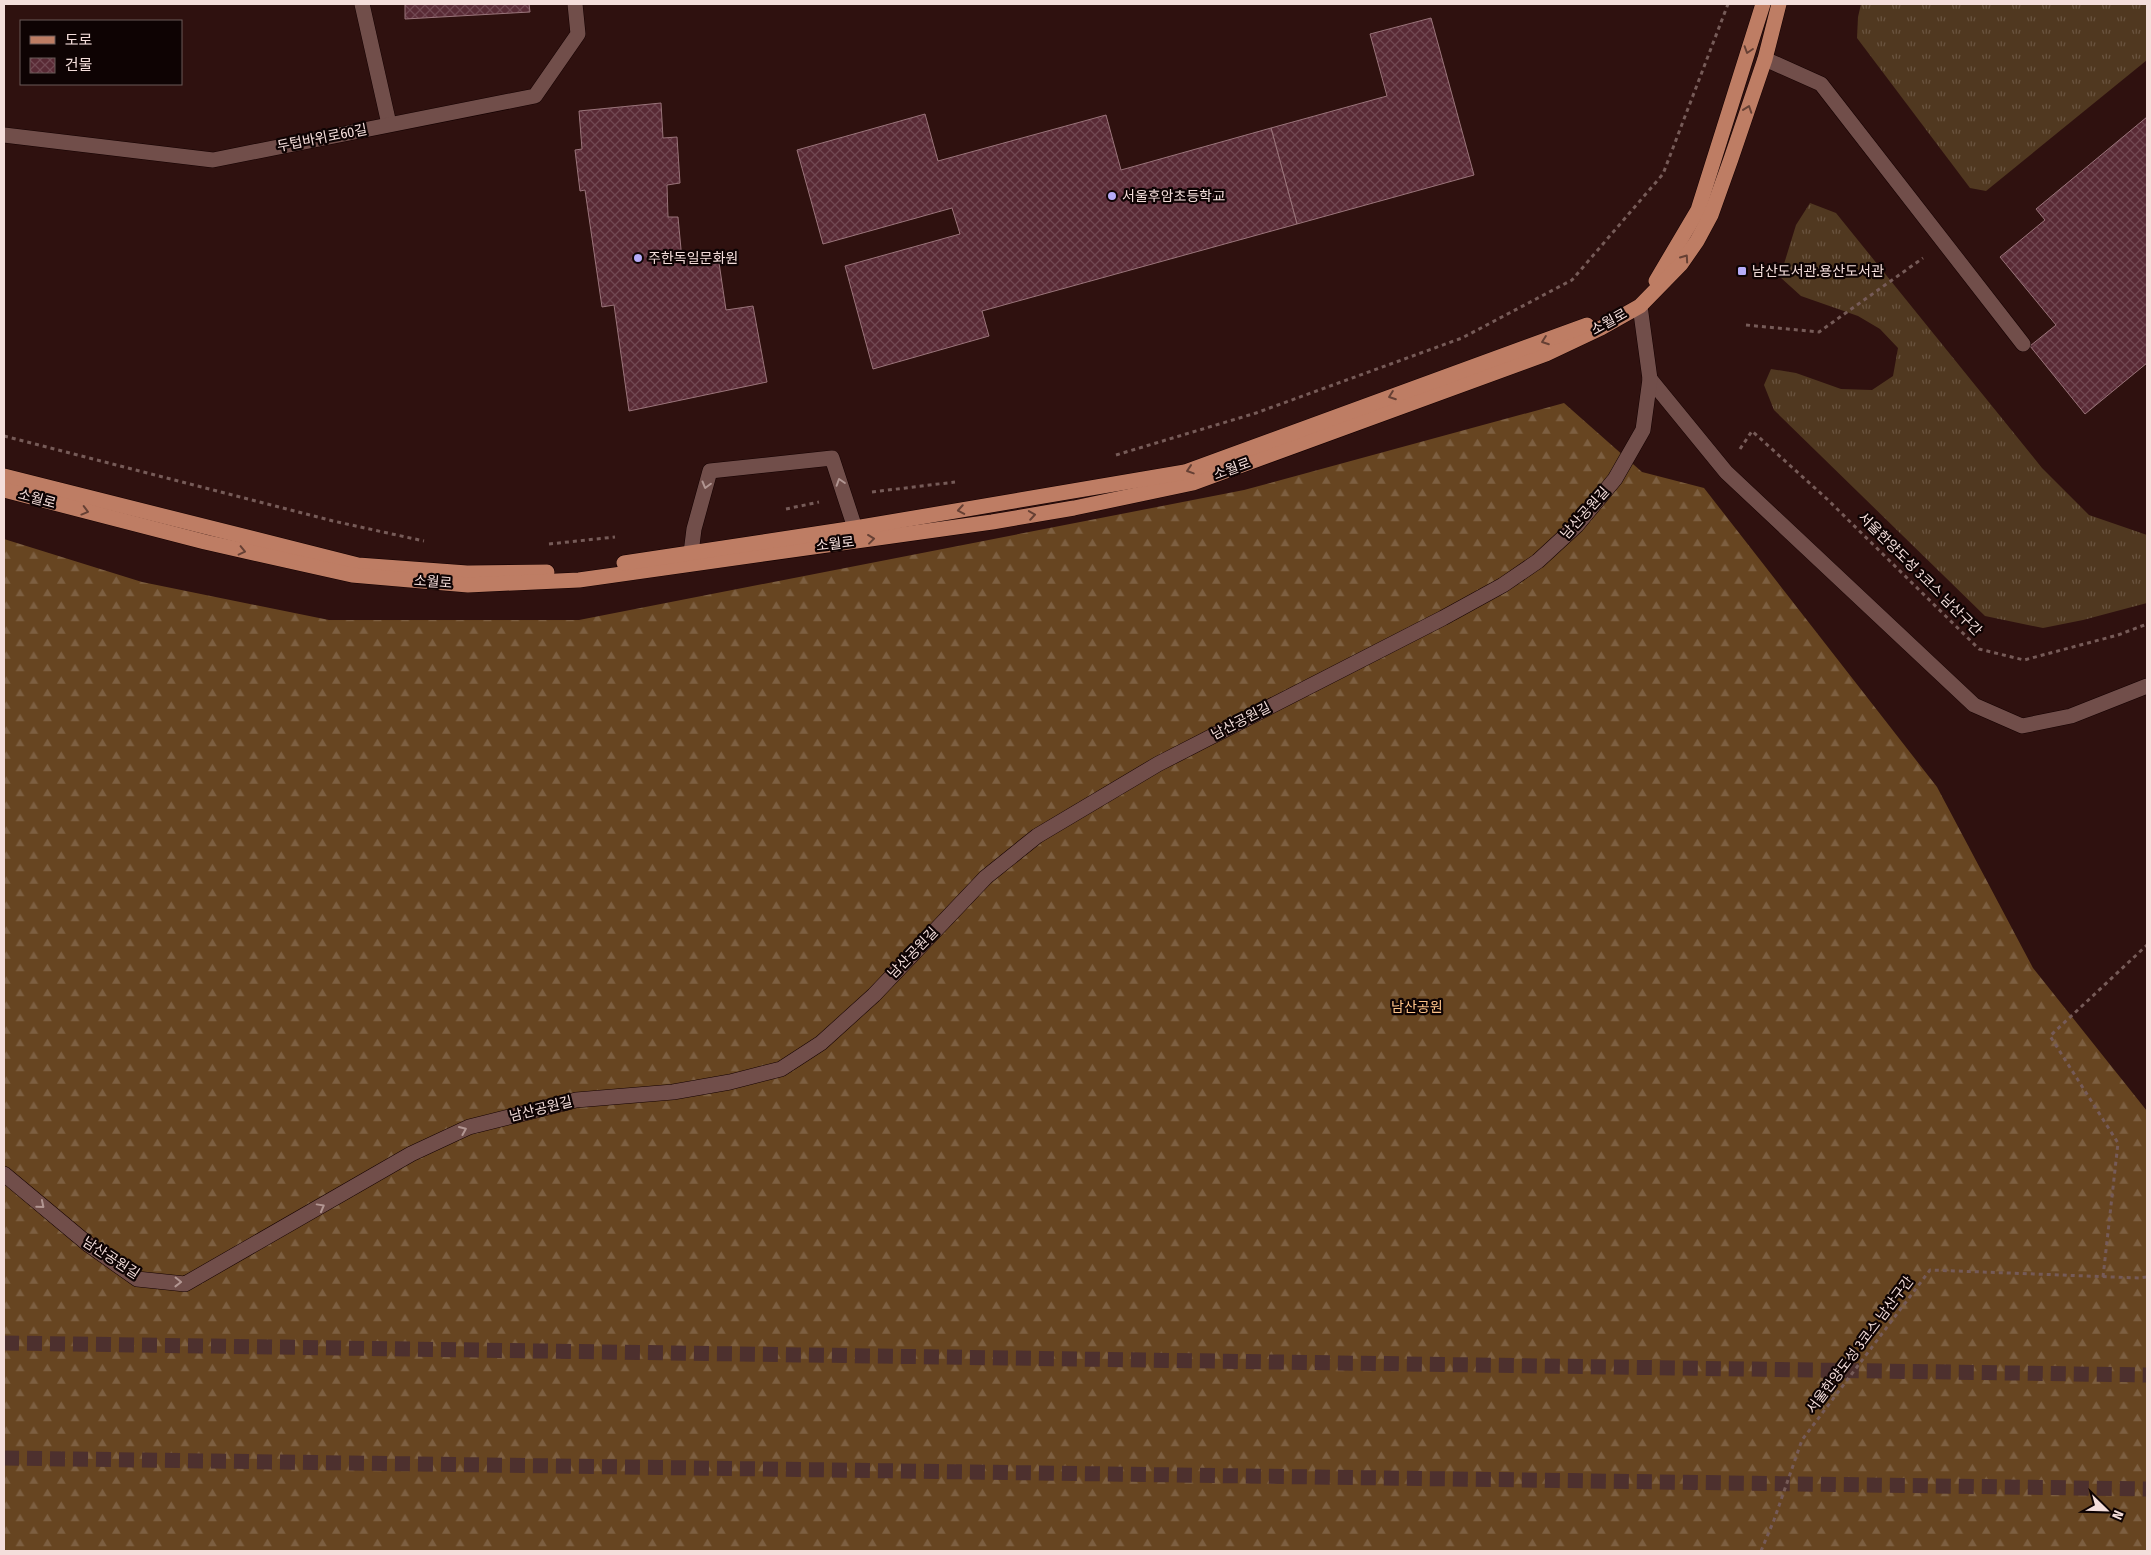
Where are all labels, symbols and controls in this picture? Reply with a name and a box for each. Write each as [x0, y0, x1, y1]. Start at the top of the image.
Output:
legend [20, 20, 182, 85]
text: 도로 [65, 31, 93, 49]
one-way arrow [1744, 46, 1754, 54]
text: 건물 [65, 56, 93, 74]
one-way arrow [1742, 105, 1752, 114]
street label: 두텁바위로60길 [275, 121, 369, 155]
place label: 서울후암초등학교 [1122, 188, 1225, 205]
marker: 서울후암초등학교 [1106, 190, 1118, 202]
place label: 주한독일문화원 [648, 250, 738, 267]
marker: 주한독일문화원 [632, 252, 644, 264]
one-way arrow [1679, 254, 1688, 264]
place label: 남산도서관.용산도서관 [1752, 263, 1884, 280]
marker: 남산도서관.용산도서관 [1736, 265, 1748, 277]
street label: 소월로 [1588, 305, 1630, 339]
one-way arrow [1541, 335, 1549, 345]
one-way arrow [1388, 390, 1397, 400]
street label: 소월로 [1211, 454, 1253, 484]
one-way arrow [1186, 464, 1195, 474]
one-way arrow [835, 478, 845, 487]
one-way arrow [701, 481, 712, 490]
street label: 남산공원길 [1557, 483, 1613, 543]
street label: 소월로 [16, 486, 58, 512]
one-way arrow [80, 505, 89, 516]
one-way arrow [957, 505, 966, 515]
street label: 서울한양도성 3코스 남산구간 [1855, 509, 1985, 639]
one-way arrow [1028, 511, 1036, 521]
street label: 소월로 [815, 533, 855, 555]
one-way arrow [868, 534, 876, 545]
one-way arrow [238, 545, 247, 555]
street label: 소월로 [413, 572, 453, 592]
street label: 남산공원길 [1208, 699, 1274, 743]
street label: 남산공원길 [885, 924, 941, 982]
park label: 남산공원 [1391, 999, 1443, 1016]
street label: 남산공원길 [508, 1093, 574, 1125]
one-way arrow [458, 1126, 467, 1136]
one-way arrow [35, 1200, 44, 1208]
one-way arrow [315, 1203, 324, 1213]
street label: 남산공원길 [79, 1233, 143, 1283]
street label: 서울한양도성 3코스 남산구간 [1803, 1273, 1917, 1417]
one-way arrow [175, 1277, 183, 1288]
north arrow [2081, 1485, 2131, 1535]
text: N [2108, 1508, 2127, 1522]

